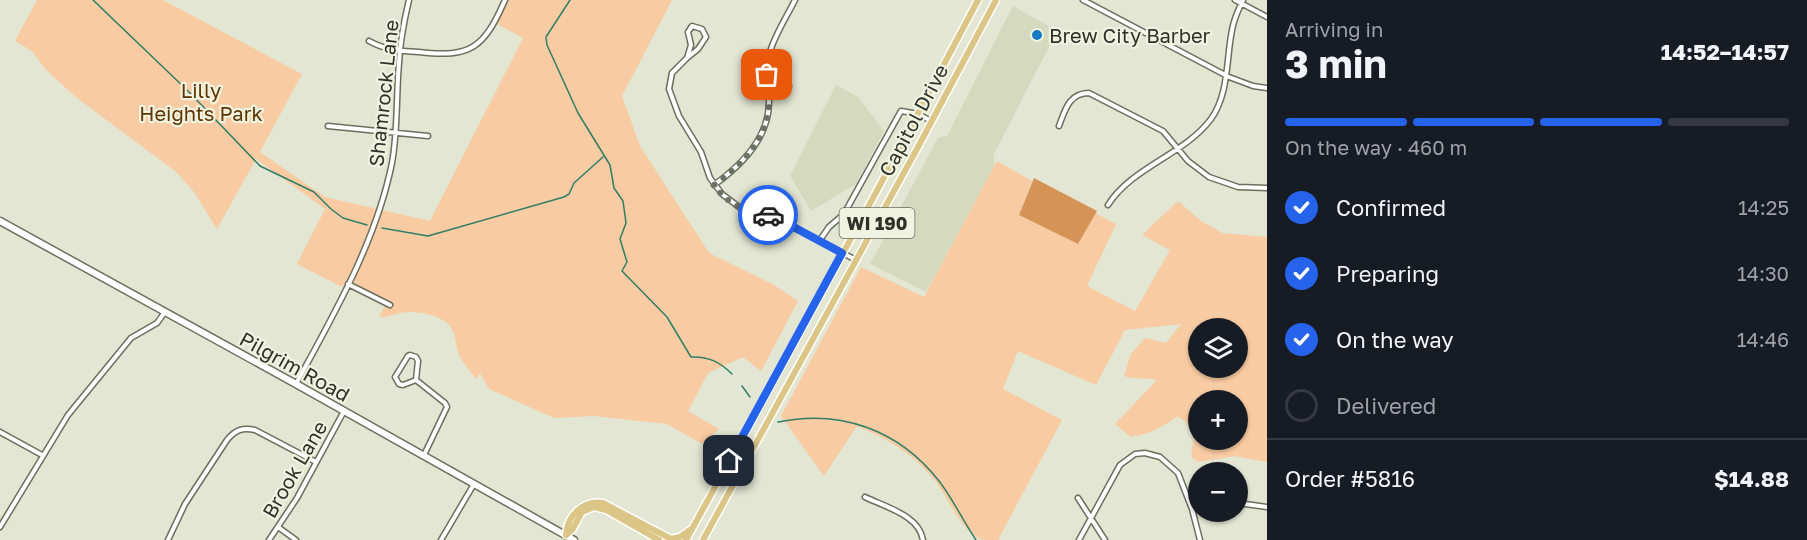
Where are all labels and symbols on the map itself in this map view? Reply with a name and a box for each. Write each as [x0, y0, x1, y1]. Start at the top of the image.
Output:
street label: Shamrock Lane [363, 18, 403, 168]
place label: Brew City Barber [1049, 23, 1211, 47]
marker: Brew City Barber [1030, 28, 1044, 42]
pin [741, 49, 792, 100]
street label: Capitol Drive [873, 60, 953, 180]
park label: Lilly Heights Park [139, 78, 263, 125]
courier [738, 185, 798, 245]
road number: WI 190 [840, 208, 914, 238]
street label: Pilgrim Road [236, 326, 354, 406]
street label: Brook Lane [257, 416, 331, 522]
pin [703, 435, 754, 486]

